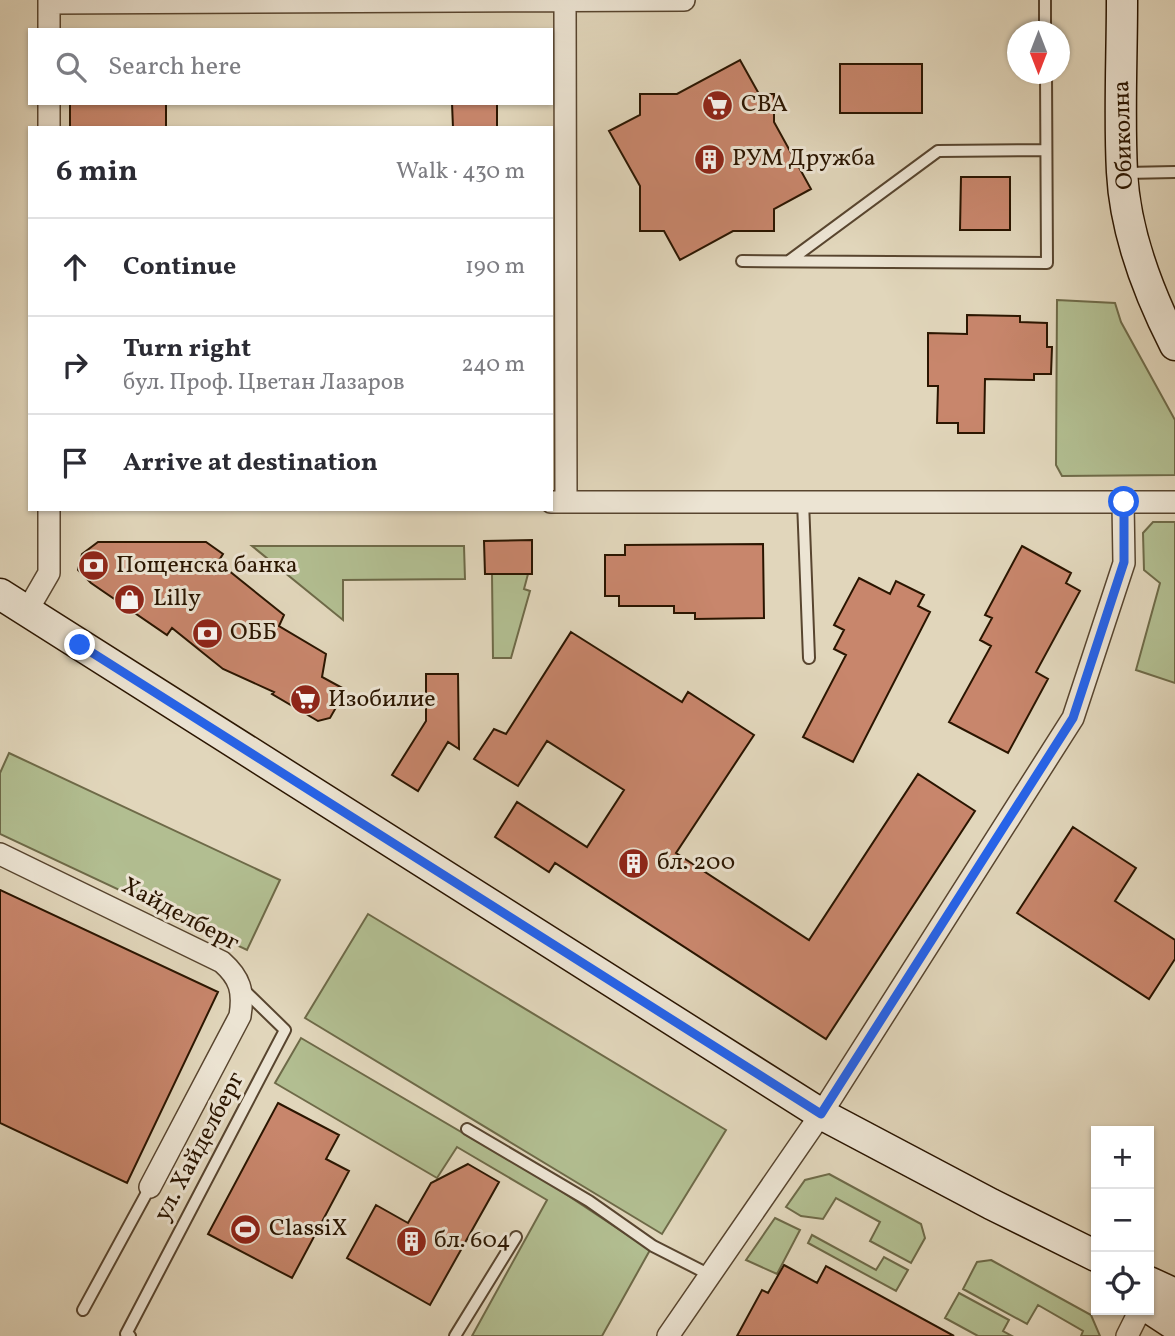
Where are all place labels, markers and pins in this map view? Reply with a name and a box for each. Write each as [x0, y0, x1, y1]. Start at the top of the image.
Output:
supermarket icon: CBA [701, 88, 735, 122]
place label: CBA [741, 88, 788, 122]
building icon: РУМ Дружба [692, 142, 726, 176]
place label: РУМ Дружба [732, 142, 876, 176]
bank icon: Пощенска банка [76, 549, 110, 583]
place label: Пощенска банка [116, 549, 298, 583]
shop icon: Lilly [113, 582, 147, 616]
place label: Lilly [153, 582, 201, 616]
bank icon: ОББ [190, 616, 224, 650]
place label: ОББ [230, 616, 277, 650]
supermarket icon: Изобилие [288, 683, 322, 717]
place label: Изобилие [328, 683, 436, 717]
building icon: бл. 200 [617, 846, 651, 880]
place label: бл. 200 [657, 846, 735, 880]
sports icon: ClassiX [229, 1212, 263, 1246]
place label: ClassiX [269, 1212, 348, 1246]
building icon: бл. 604 [394, 1224, 428, 1258]
place label: бл. 604 [434, 1224, 511, 1258]

